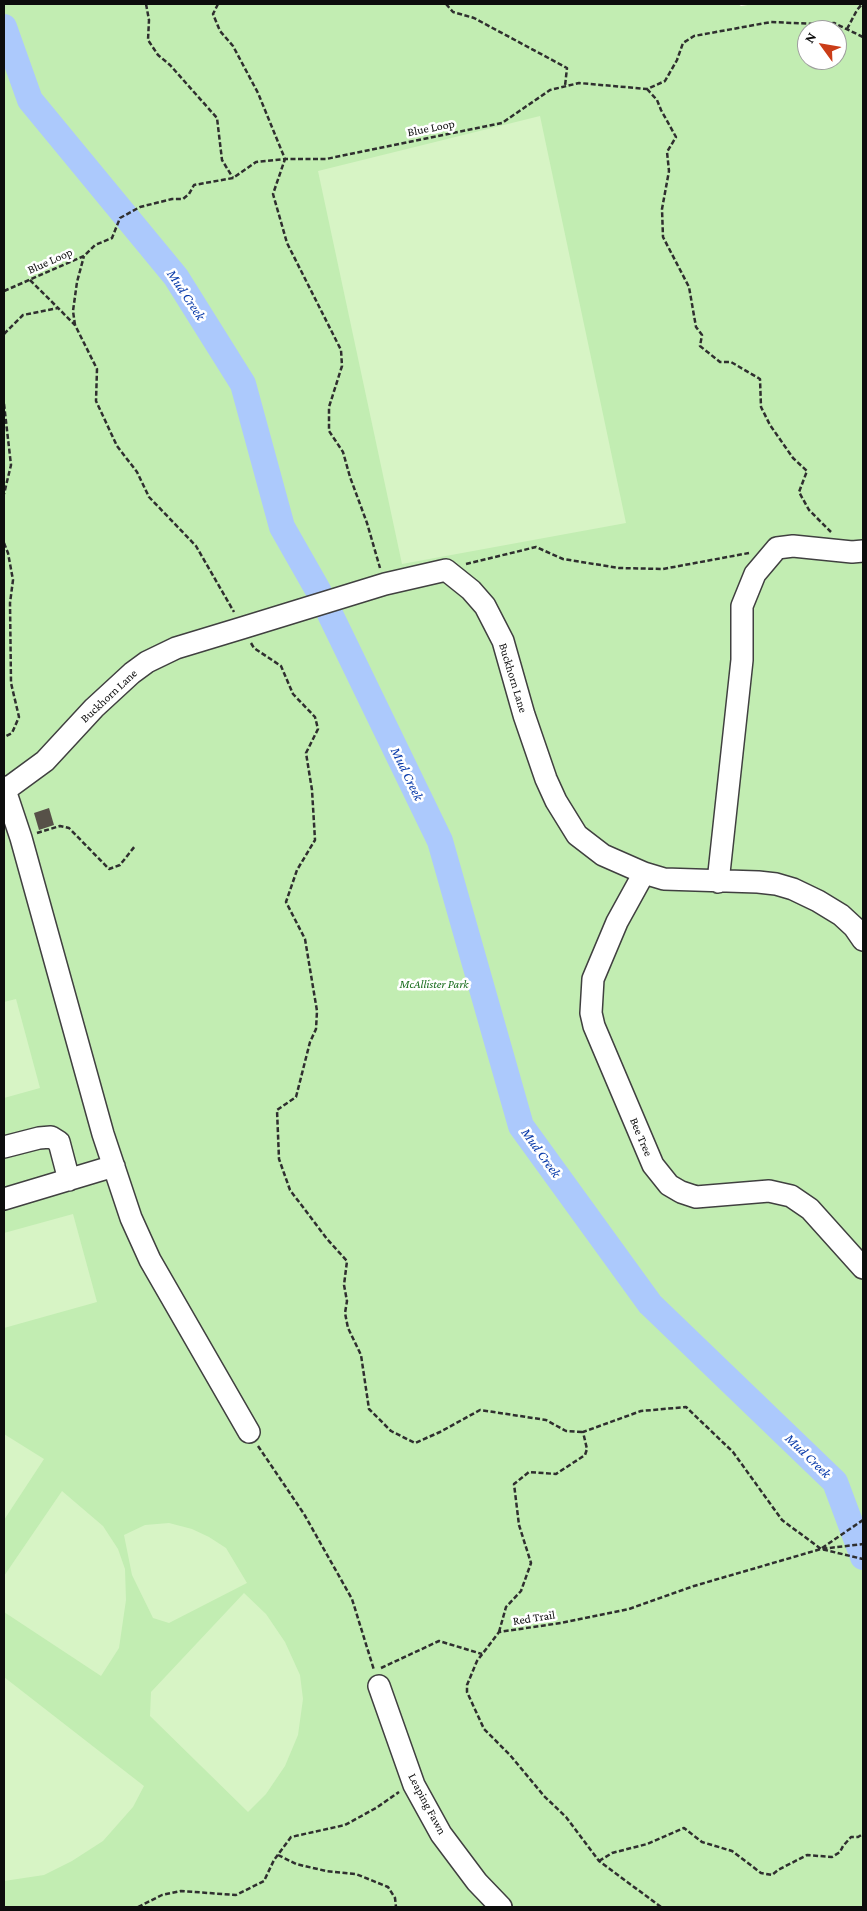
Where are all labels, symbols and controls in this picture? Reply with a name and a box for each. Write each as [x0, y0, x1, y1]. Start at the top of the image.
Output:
north arrow [797, 20, 847, 70]
text: N [801, 29, 819, 46]
street label: Blue Loop [406, 116, 456, 140]
street label: Blue Loop [25, 245, 75, 277]
water label: Mud Creek [163, 266, 209, 324]
street label: Buckhorn Lane [496, 641, 530, 715]
street label: Buckhorn Lane [78, 666, 140, 726]
water label: Mud Creek [387, 745, 427, 803]
park label: McAllister Park [399, 977, 469, 991]
street label: Bee Tree [626, 1116, 656, 1158]
water label: Mud Creek [517, 1125, 565, 1181]
water label: Mud Creek [782, 1430, 834, 1482]
street label: Red Trail [512, 1608, 556, 1628]
street label: Leaping Fawn [405, 1771, 449, 1837]

